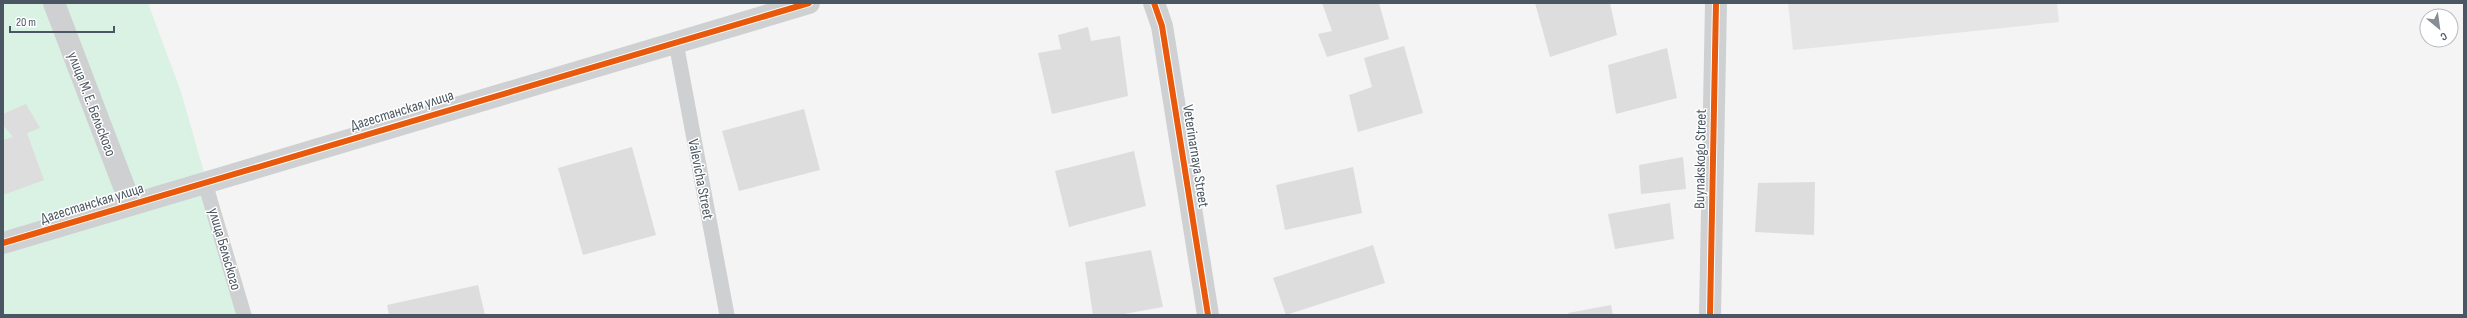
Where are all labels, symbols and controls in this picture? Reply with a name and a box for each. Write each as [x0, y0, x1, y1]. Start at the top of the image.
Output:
scale bar [10, 8, 114, 34]
north arrow [2419, 8, 2459, 48]
text: 20 m [16, 15, 36, 30]
text: С [2438, 29, 2449, 44]
street label: улица М. Е. Бельского [63, 49, 120, 159]
street label: Дагестанская улица [348, 86, 456, 135]
street label: Veterinarnaya Street [1178, 103, 1213, 209]
street label: Buynakskogo Street [1690, 109, 1711, 209]
street label: Valevicha Street [683, 137, 718, 221]
street label: Дагестанская улица [38, 179, 146, 228]
street label: улица Бельского [204, 206, 245, 292]

